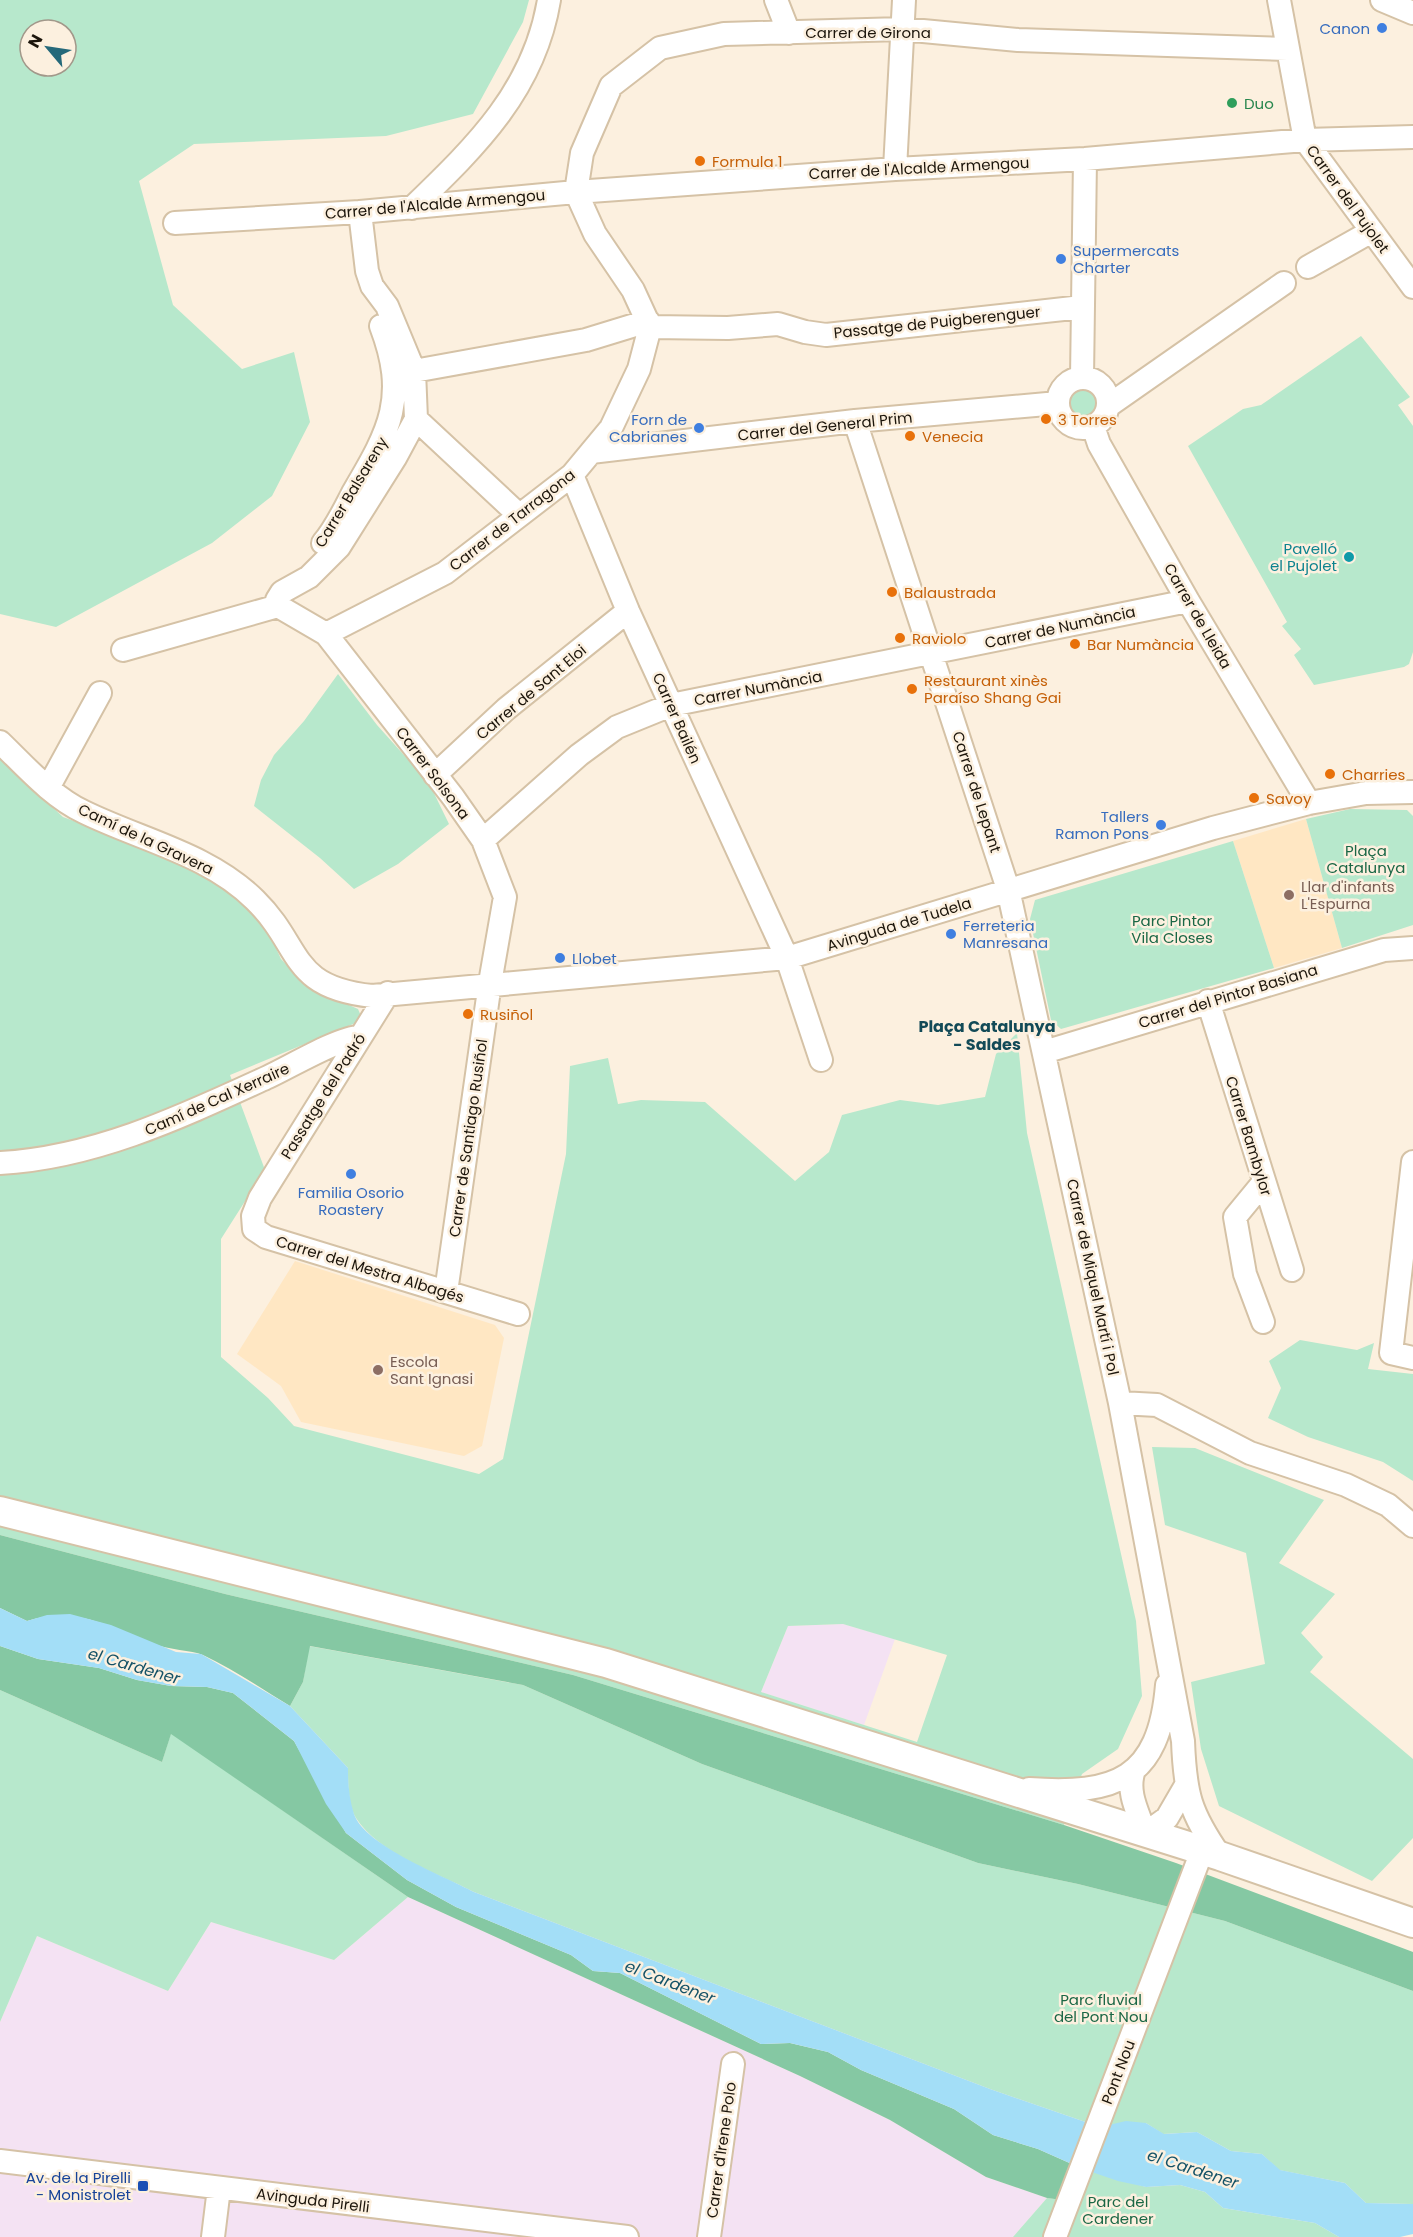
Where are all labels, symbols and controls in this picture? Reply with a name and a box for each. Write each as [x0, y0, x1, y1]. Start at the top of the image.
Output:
north arrow [18, 18, 78, 78]
place label: Canon [1319, 18, 1370, 39]
marker: Canon [1375, 21, 1389, 35]
street label: Carrer de Girona [805, 22, 931, 43]
text: N [22, 30, 48, 52]
place label: Duo [1244, 93, 1274, 114]
marker: Duo [1225, 96, 1239, 110]
street label: Carrer del Pujolet [1302, 141, 1394, 257]
place label: Formula 1 [712, 151, 782, 172]
street label: Carrer de l'Alcalde Armengou [808, 152, 1030, 184]
marker: Formula 1 [693, 154, 707, 168]
street label: Carrer de l'Alcalde Armengou [324, 184, 546, 224]
place label: Supermercats Charter [1073, 240, 1179, 278]
marker: Supermercats Charter [1054, 252, 1068, 266]
street label: Passatge de Puigberenguer [833, 301, 1042, 343]
street label: Carrer del General Prim [737, 406, 913, 446]
place label: Forn de Cabrianes [609, 409, 687, 447]
place label: 3 Torres [1058, 409, 1117, 430]
marker: 3 Torres [1039, 412, 1053, 426]
marker: Forn de Cabrianes [692, 421, 706, 435]
place label: Venecia [922, 426, 983, 447]
marker: Venecia [903, 429, 917, 443]
street label: Carrer Balsareny [310, 432, 393, 551]
street label: Carrer de Tarragona [445, 464, 579, 576]
place label: Pavelló el Pujolet [1270, 538, 1337, 576]
marker: Pavelló el Pujolet [1342, 550, 1356, 564]
street label: Carrer de Lleida [1159, 559, 1237, 673]
place label: Balaustrada [904, 582, 996, 603]
marker: Balaustrada [885, 585, 899, 599]
street label: Carrer de Numància [983, 601, 1137, 653]
place label: Raviolo [912, 628, 966, 649]
marker: Raviolo [893, 631, 907, 645]
place label: Bar Numància [1087, 634, 1194, 655]
marker: Bar Numància [1068, 637, 1082, 651]
street label: Carrer de Sant Eloi [471, 640, 591, 744]
street label: Carrer Numància [692, 665, 824, 711]
street label: Carrer Bailén [648, 669, 706, 767]
place label: Restaurant xinès Paraíso Shang Gai [924, 670, 1061, 708]
marker: Restaurant xinès Paraíso Shang Gai [905, 682, 919, 696]
street label: Carrer Solsona [391, 722, 475, 824]
street label: Carrer de Lepant [947, 729, 1007, 855]
place label: Charries [1342, 764, 1406, 785]
marker: Charries [1323, 767, 1337, 781]
place label: Savoy [1266, 788, 1312, 809]
marker: Savoy [1247, 791, 1261, 805]
street label: Camí de la Gravera [75, 798, 217, 880]
place label: Tallers Ramon Pons [1055, 806, 1149, 844]
marker: Tallers Ramon Pons [1154, 818, 1168, 832]
park label: Plaça Catalunya [1327, 840, 1405, 878]
place label: Llar d'infants L'Espurna [1301, 876, 1395, 914]
marker: Llar d'infants L'Espurna [1282, 888, 1296, 902]
street label: Avinguda de Tudela [824, 892, 974, 956]
park label: Parc Pintor Vila Closes [1131, 910, 1213, 948]
place label: Ferreteria Manresana [963, 915, 1048, 953]
marker: Ferreteria Manresana [944, 927, 958, 941]
place label: Llobet [572, 948, 617, 969]
marker: Llobet [553, 951, 567, 965]
street label: Carrer del Pintor Basiana [1136, 959, 1320, 1033]
place label: Rusiñol [480, 1004, 533, 1025]
marker: Rusiñol [461, 1007, 475, 1021]
district label: Plaça Catalunya - Saldes [918, 1015, 1056, 1056]
street label: Passatge del Padró [276, 1029, 370, 1163]
street label: Carrer de Santiago Rusiñol [444, 1038, 492, 1238]
street label: Camí de Cal Xerraire [141, 1058, 293, 1140]
street label: Carrer Bambylor [1221, 1074, 1277, 1199]
marker: Familia Osorio Roastery [344, 1167, 358, 1181]
street label: Carrer de Miquel Martí i Pol [1062, 1177, 1124, 1377]
place label: Familia Osorio Roastery [298, 1182, 404, 1220]
street label: Carrer del Mestra Albagés [273, 1230, 467, 1308]
place label: Escola Sant Ignasi [390, 1351, 473, 1389]
marker: Escola Sant Ignasi [371, 1363, 385, 1377]
water label: el Cardener [85, 1642, 184, 1690]
water label: el Cardener [622, 1954, 719, 2010]
park label: Parc fluvial del Pont Nou [1054, 1989, 1148, 2027]
street label: Pont Nou [1096, 2037, 1140, 2107]
street label: Carrer d'Irene Polo [701, 2081, 741, 2219]
water label: el Cardener [1144, 2143, 1243, 2195]
place label: Av. de la Pirelli - Monistrolet [26, 2167, 131, 2205]
marker: Av. de la Pirelli - Monistrolet [136, 2179, 150, 2193]
street label: Avinguda Pirelli [255, 2183, 371, 2217]
park label: Parc del Cardener [1082, 2191, 1154, 2229]

